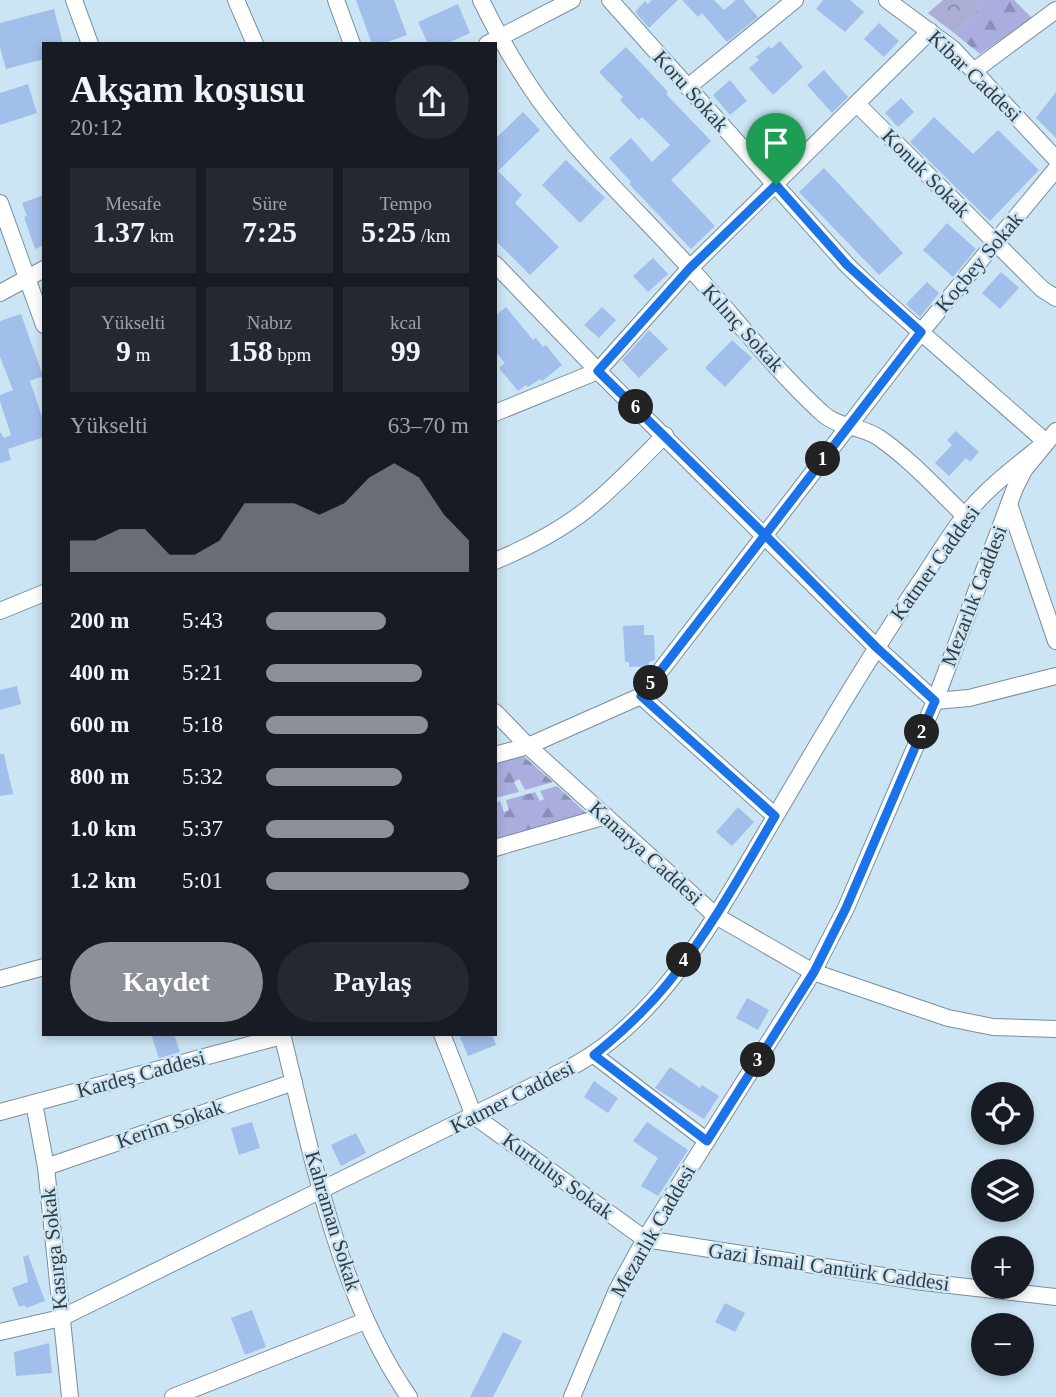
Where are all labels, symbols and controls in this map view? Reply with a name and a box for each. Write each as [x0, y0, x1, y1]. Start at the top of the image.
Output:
street label: Kibar Caddesi [923, 25, 1027, 127]
street label: Koru Sokak [648, 45, 734, 137]
button: share [395, 65, 469, 139]
text: Akşam koşusu [70, 68, 306, 110]
pin [746, 113, 806, 185]
text: 20:12 [70, 115, 122, 140]
icon: arrive [757, 124, 795, 162]
street label: Konuk Sokak [877, 124, 975, 222]
text: Mesafe [105, 193, 161, 214]
text: Süre [252, 193, 287, 214]
text: Tempo [380, 193, 432, 214]
street label: Koçbey Sokak [930, 207, 1028, 317]
text: 1.37 [92, 215, 145, 248]
text: 7:25 [242, 215, 297, 248]
text: 5:25 [361, 215, 416, 248]
text: km [145, 225, 174, 246]
text: /km [416, 225, 450, 246]
street label: Kılınç Sokak [697, 279, 789, 377]
text: Yükselti [101, 312, 165, 333]
text: Nabız [247, 312, 292, 333]
text: kcal [390, 312, 422, 333]
text: 9 [116, 334, 131, 367]
text: 158 [228, 334, 273, 367]
text: 99 [391, 334, 421, 367]
text: m [131, 344, 150, 365]
text: bpm [273, 344, 311, 365]
pin: 6 [618, 390, 654, 424]
text: 6 [631, 396, 640, 417]
text: Yükselti [70, 413, 148, 438]
text: 63–70 m [388, 413, 469, 438]
pin: 1 [806, 442, 840, 476]
text: 1 [818, 448, 827, 469]
street label: Katmer Caddesi [885, 501, 985, 625]
street label: Mezarlık Caddesi [936, 522, 1012, 670]
text: 200 m [70, 608, 129, 633]
text: 5:43 [182, 608, 223, 633]
text: 400 m [70, 660, 129, 685]
text: 5:21 [182, 660, 223, 685]
pin: 5 [634, 666, 668, 700]
text: 5 [646, 672, 655, 693]
text: 600 m [70, 712, 129, 737]
text: 5:18 [182, 712, 223, 737]
pin: 2 [904, 714, 940, 750]
text: 2 [917, 721, 926, 742]
text: 800 m [70, 764, 129, 789]
text: 5:32 [182, 764, 223, 789]
street label: Kanarya Caddesi [584, 796, 708, 910]
text: 1.0 km [70, 816, 136, 841]
text: 5:37 [182, 816, 223, 841]
text: 1.2 km [70, 868, 136, 893]
text: 5:01 [182, 868, 223, 893]
button: Kaydet [70, 942, 263, 1022]
button: Paylaş [277, 942, 469, 1022]
pin: 4 [666, 942, 702, 978]
text: 4 [679, 949, 688, 970]
pin: 3 [740, 1042, 776, 1078]
street label: Kardeş Caddesi [74, 1045, 208, 1103]
text: 3 [753, 1049, 762, 1070]
street label: Katmer Caddesi [446, 1055, 578, 1139]
map controls [971, 1082, 1034, 1376]
button: locate [971, 1082, 1034, 1145]
street label: Kerim Sokak [113, 1094, 227, 1153]
street label: Kurtuluş Sokak [498, 1128, 619, 1225]
street label: Kahraman Sokak [300, 1148, 366, 1294]
button: layers [971, 1159, 1034, 1222]
street label: Mezarlık Caddesi [605, 1160, 701, 1301]
street label: Kasırga Sokak [36, 1186, 72, 1311]
button: + [971, 1236, 1034, 1299]
street label: Gazi İsmail Cantürk Caddesi [707, 1238, 951, 1296]
button: − [971, 1313, 1034, 1376]

